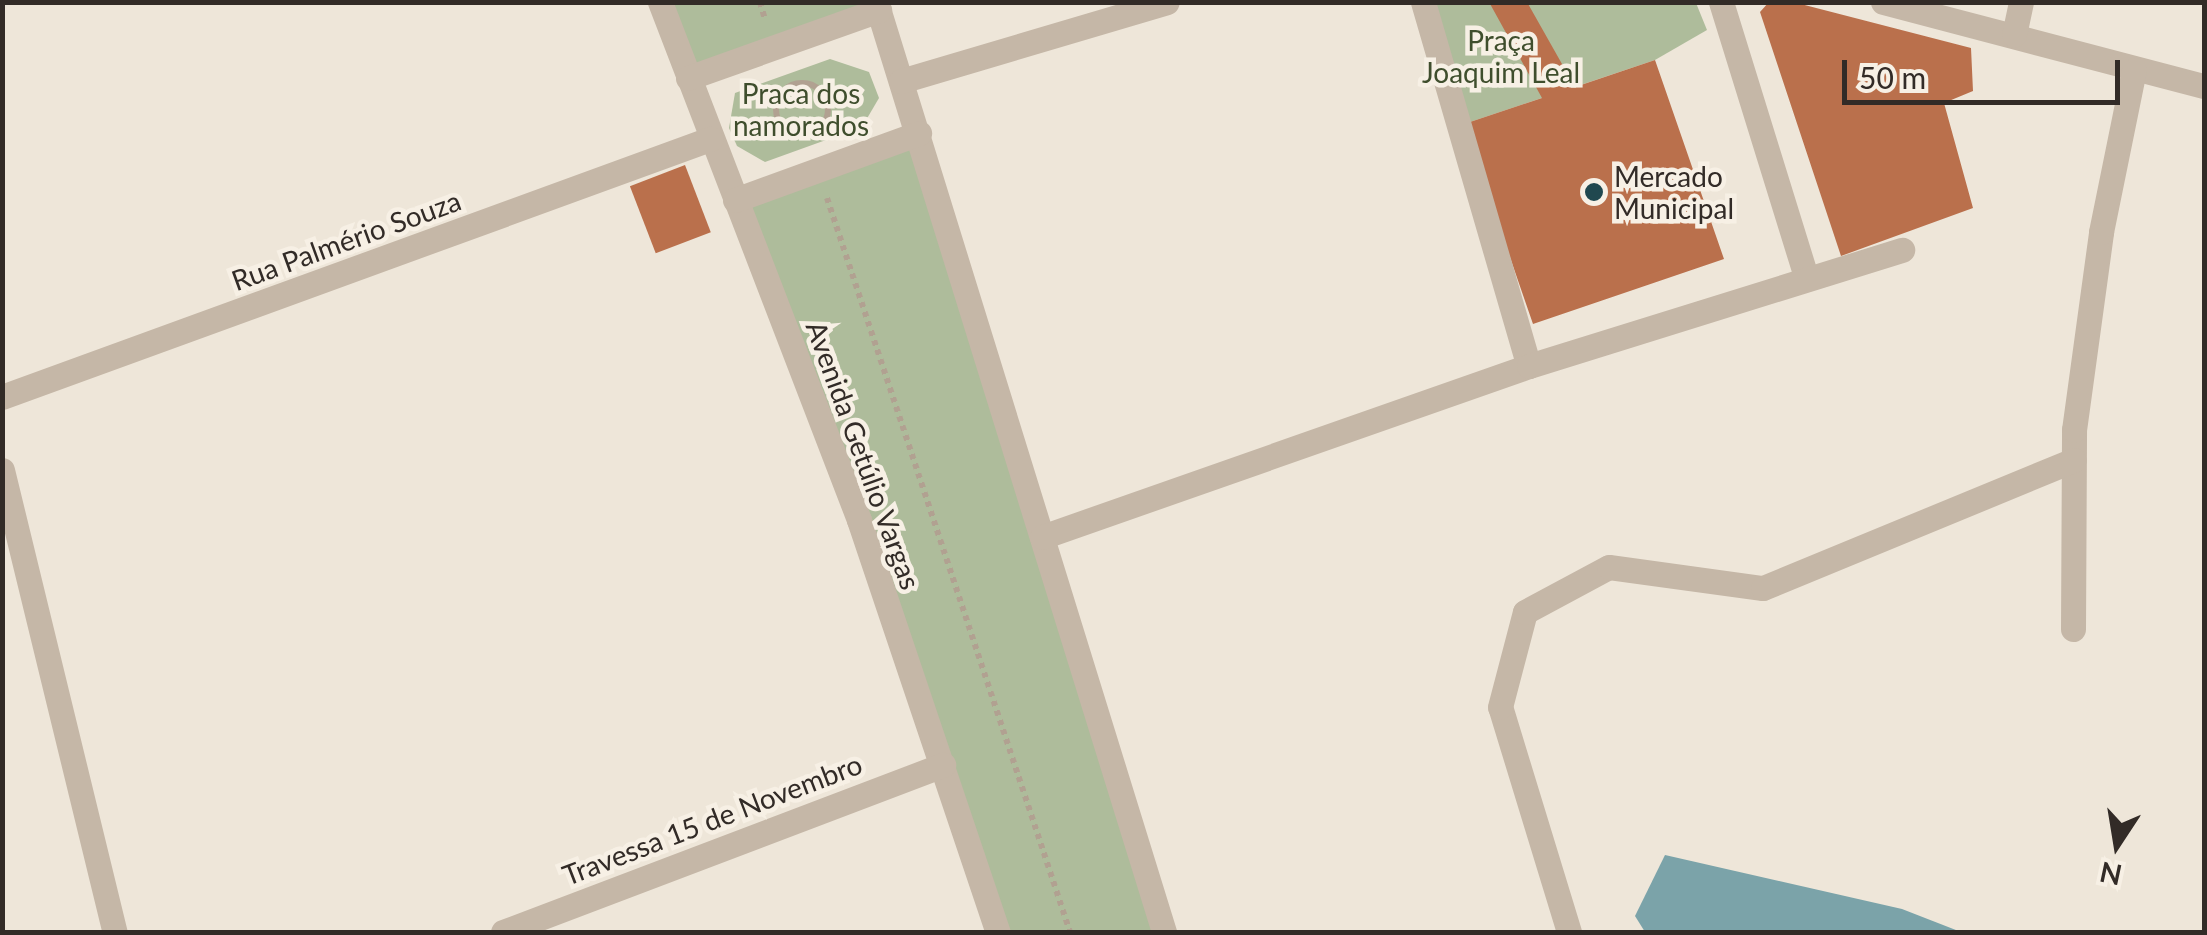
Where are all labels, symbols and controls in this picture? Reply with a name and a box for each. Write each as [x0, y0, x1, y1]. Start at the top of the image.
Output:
park label: Praça Joaquim Leal [1422, 23, 1580, 89]
scale bar [1847, 40, 2124, 102]
text: 50 m [1859, 59, 1926, 95]
park label: Praca dos namorados [733, 76, 869, 142]
place label: Mercado Municipal [1614, 159, 1734, 225]
marker: Mercado Municipal [1583, 181, 1605, 203]
street label: Rua Palmério Souza [227, 183, 465, 297]
street label: Avenida Getúlio Vargas [800, 316, 928, 594]
street label: Travessa 15 de Novembro [558, 746, 866, 892]
north arrow [2067, 795, 2167, 895]
text: N [2097, 855, 2125, 893]

